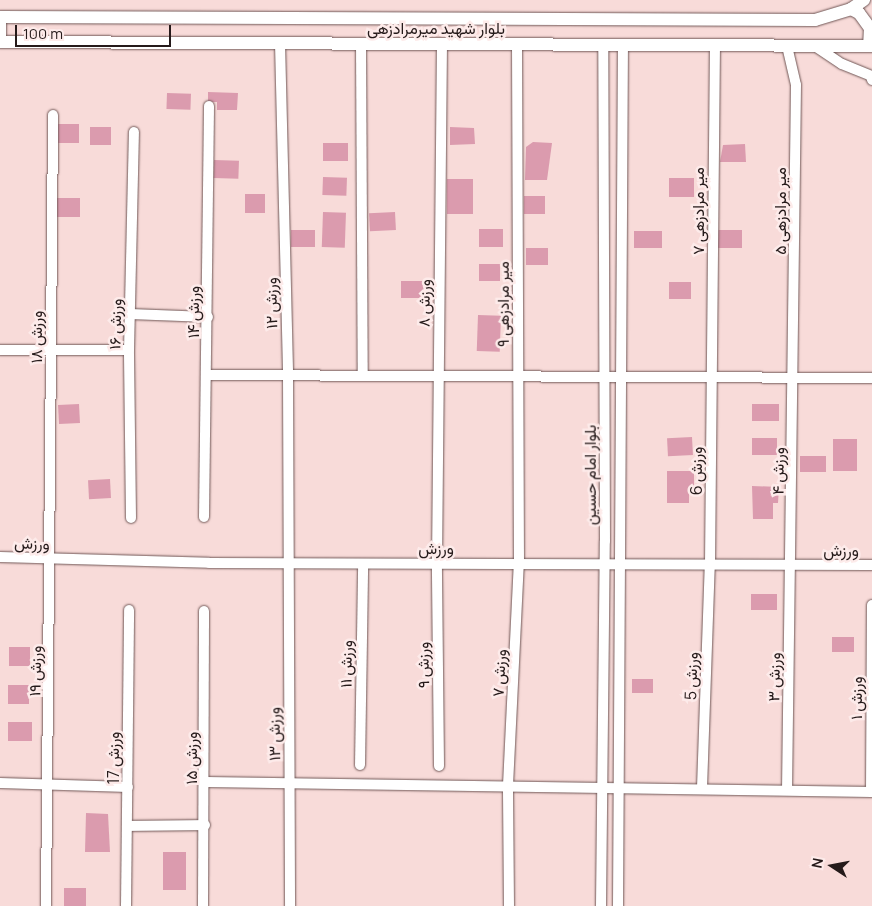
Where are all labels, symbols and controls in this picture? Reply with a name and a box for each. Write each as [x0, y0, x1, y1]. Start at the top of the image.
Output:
scale bar [18, 15, 174, 47]
street label: بلوار شهید میرمرادزهی [367, 18, 505, 38]
text: 100 m [23, 23, 63, 44]
street label: میر مرادزهی ۷ [688, 167, 708, 255]
street label: میر مرادزهی ۵ [770, 167, 790, 255]
street label: میر مرادزهی ۹ [493, 261, 513, 347]
street label: ورزش ۱۲ [261, 277, 281, 329]
street label: ورزش ۸ [414, 279, 434, 327]
street label: ورزش ۱۴ [183, 286, 203, 338]
street label: ورزش ۱۶ [105, 298, 125, 350]
street label: ورزش ۱۸ [26, 311, 46, 363]
street label: بلوار امام حسین [580, 425, 600, 525]
street label: ورزش 6 [686, 447, 706, 495]
street label: ورزش ۴ [768, 447, 788, 495]
street label: ورزش [14, 533, 50, 553]
street label: ورزش [418, 538, 454, 558]
street label: ورزش [823, 540, 859, 560]
street label: ورزش ۱۱ [336, 640, 356, 688]
street label: ورزش ۹ [413, 642, 433, 688]
street label: ورزش ۱۹ [25, 645, 45, 697]
street label: ورزش ۷ [488, 648, 510, 698]
street label: ورزش 5 [681, 652, 701, 700]
street label: ورزش ۳ [764, 652, 784, 702]
street label: ورزش ۱ [846, 676, 866, 720]
street label: ورزش ۱۳ [264, 707, 284, 761]
street label: ورزش 17 [103, 732, 123, 784]
street label: ورزش ۱۵ [181, 732, 201, 784]
north arrow [807, 841, 857, 891]
text: N [806, 856, 827, 870]

